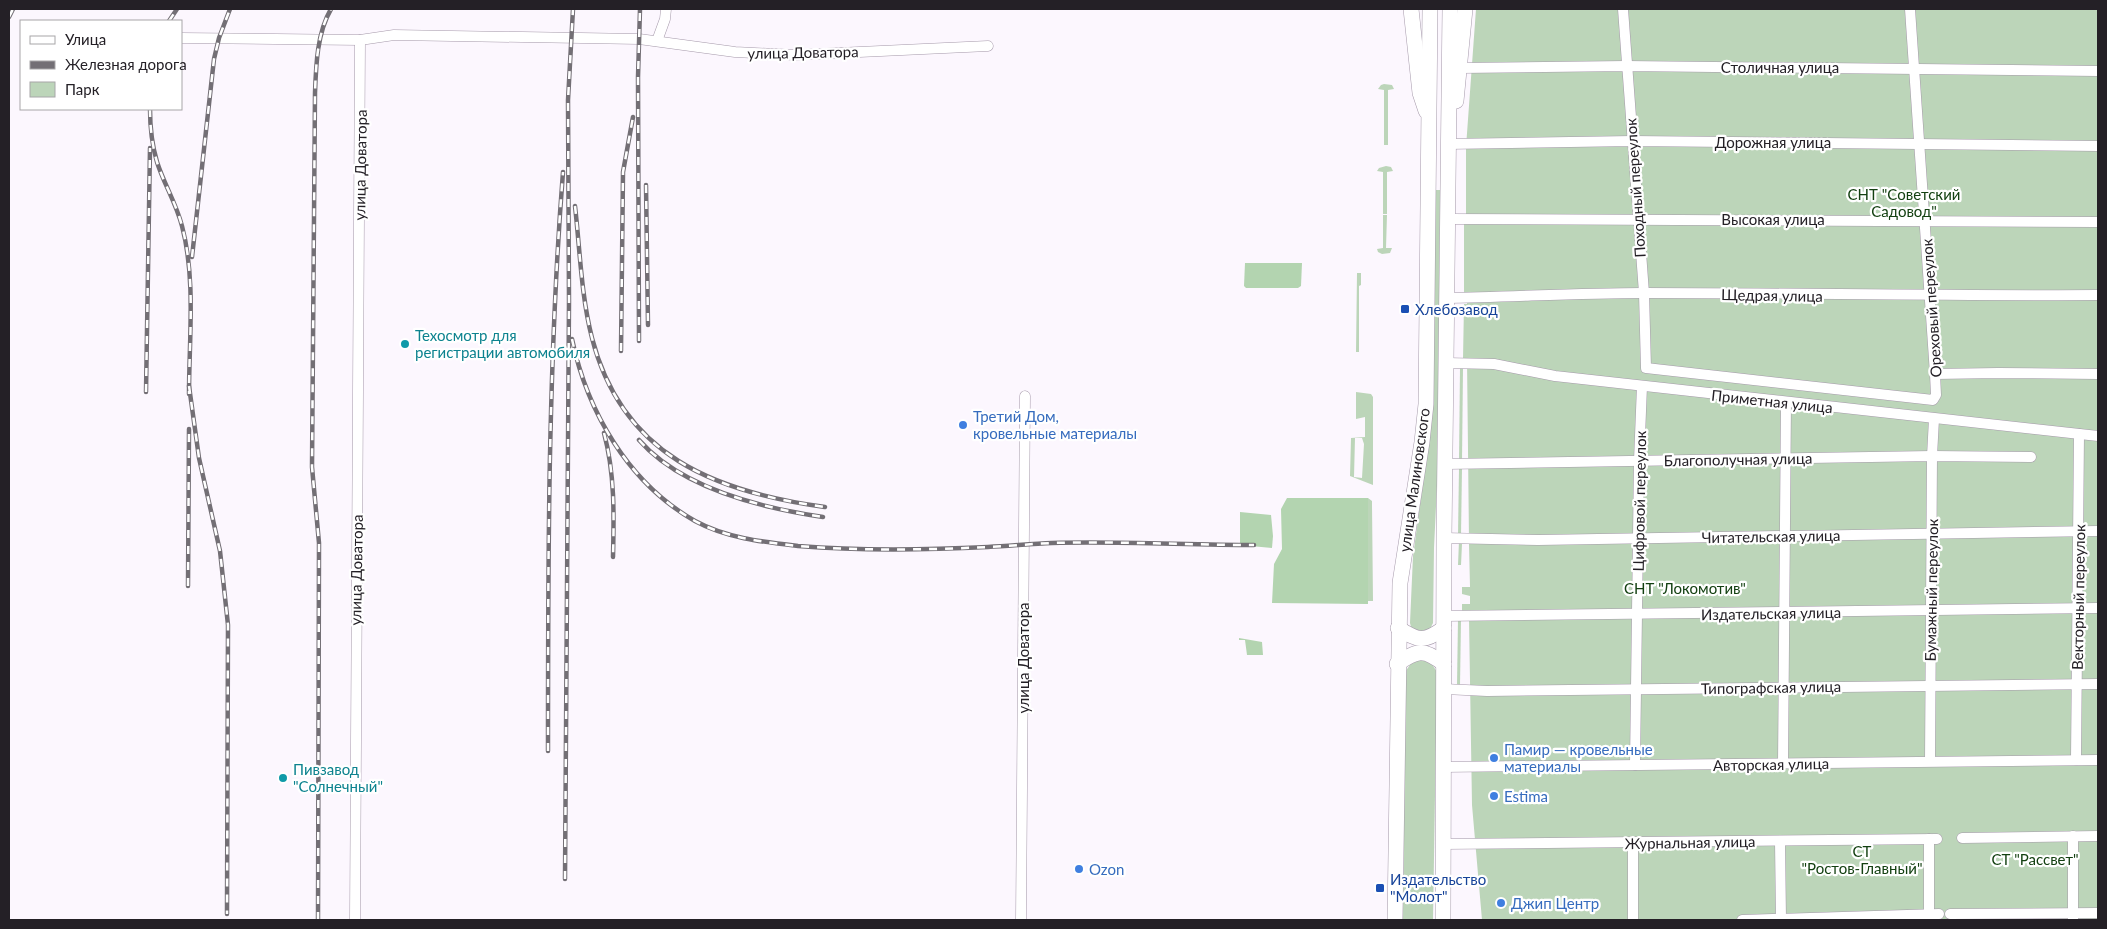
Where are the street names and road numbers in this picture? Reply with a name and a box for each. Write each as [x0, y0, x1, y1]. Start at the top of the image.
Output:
street label: улица Доватора [747, 42, 859, 62]
street label: Столичная улица [1721, 58, 1839, 76]
street label: улица Доватора [350, 109, 370, 221]
street label: Походный переулок [1621, 117, 1649, 258]
street label: Дорожная улица [1715, 133, 1831, 151]
street label: Высокая улица [1721, 210, 1825, 228]
street label: Ореховый переулок [1917, 238, 1945, 378]
street label: Щедрая улица [1721, 285, 1823, 305]
street label: Приметная улица [1710, 386, 1834, 416]
street label: улица Малиновского [1395, 407, 1433, 553]
street label: Цифровой переулок [1629, 430, 1649, 571]
street label: Благополучная улица [1663, 449, 1813, 469]
street label: улица Доватора [346, 514, 366, 626]
street label: Бумажный переулок [1921, 518, 1941, 662]
street label: Векторный переулок [2068, 524, 2088, 670]
street label: Читательская улица [1701, 526, 1841, 546]
street label: улица Доватора [1014, 602, 1032, 714]
street label: Издательская улица [1701, 603, 1841, 623]
street label: Типографская улица [1701, 677, 1841, 697]
street label: Авторская улица [1713, 754, 1829, 774]
street label: Журнальная улица [1624, 832, 1756, 852]

